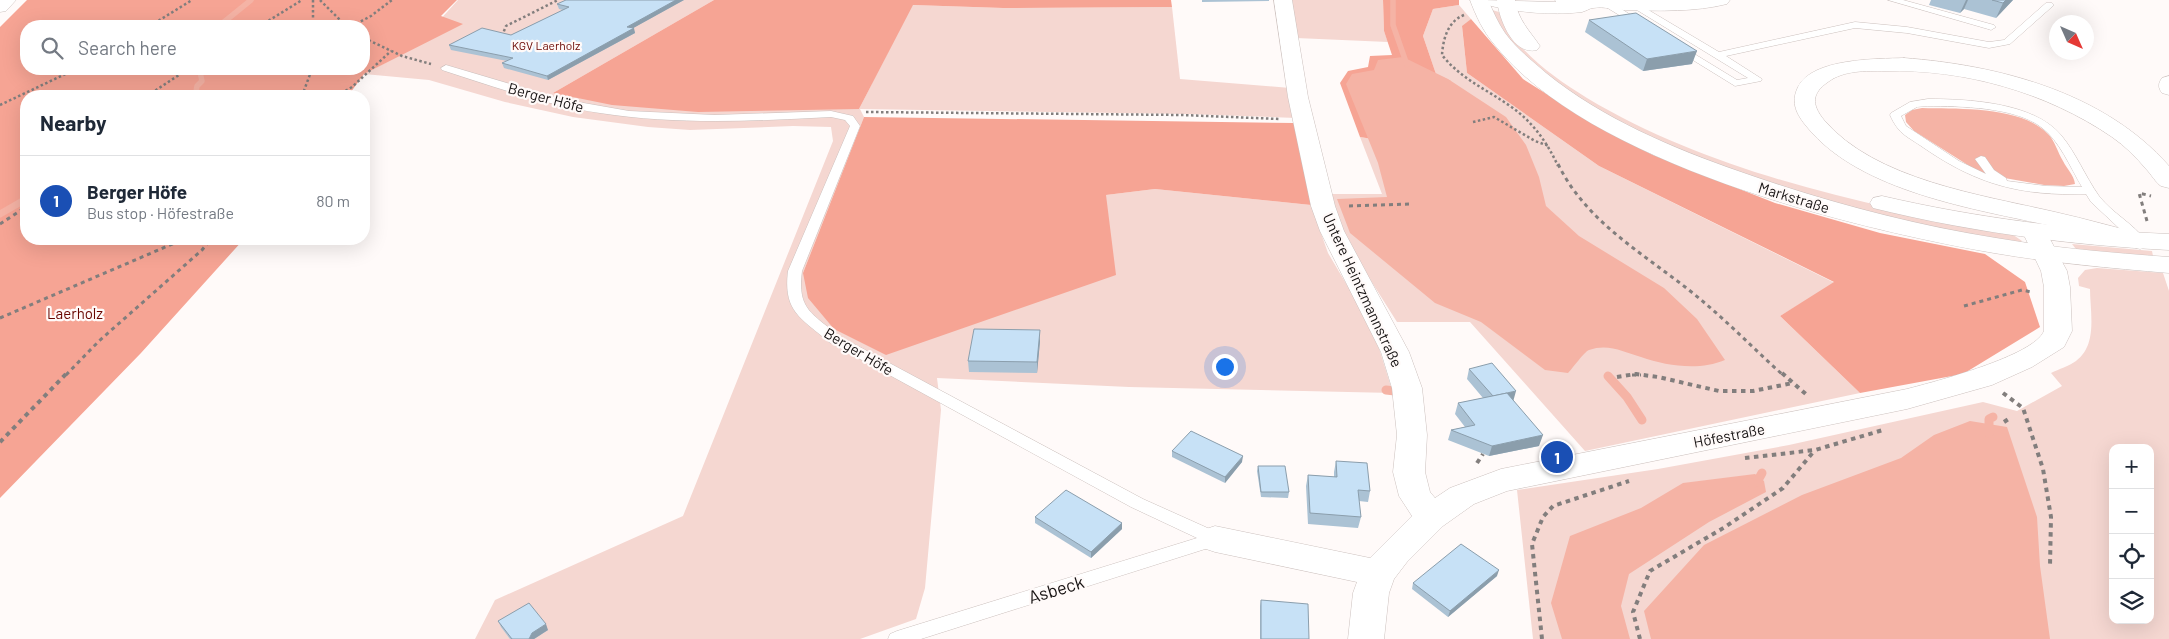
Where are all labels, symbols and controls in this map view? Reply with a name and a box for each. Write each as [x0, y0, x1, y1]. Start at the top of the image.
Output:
north arrow [2049, 15, 2094, 60]
search box [20, 20, 370, 75]
icon: search [38, 34, 66, 62]
text: Search here [78, 36, 177, 59]
park label: KGV Laerholz [512, 38, 580, 52]
street label: Berger Höfe [506, 78, 586, 116]
text: Nearby [40, 110, 106, 135]
street label: Markstraße [1756, 178, 1832, 216]
text: Berger Höfe [87, 180, 187, 203]
text: 1 [53, 191, 59, 210]
text: 80 m [316, 191, 350, 210]
text: Bus stop · Höfestraße [87, 203, 234, 222]
street label: Untere Heintzmannstraße [1319, 210, 1407, 370]
park label: Laerholz [47, 304, 103, 322]
street label: Berger Höfe [821, 323, 897, 379]
your location [1212, 354, 1238, 380]
street label: Höfestraße [1692, 419, 1766, 451]
pin: 1 [1541, 438, 1573, 476]
map controls [2109, 444, 2154, 624]
button: + [2109, 444, 2154, 489]
button: − [2109, 489, 2154, 534]
button: locate [2109, 534, 2154, 579]
street label: Asbeck [1025, 570, 1087, 608]
button: layers [2109, 579, 2154, 624]

